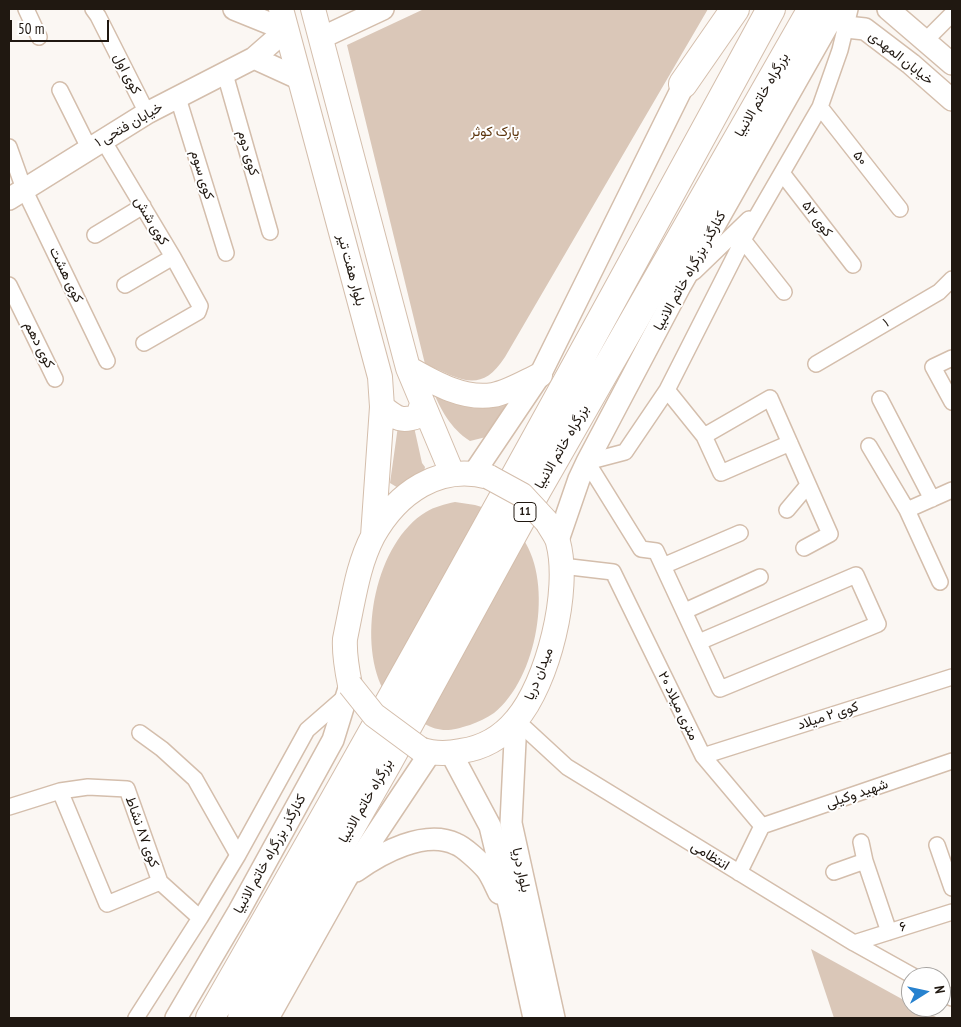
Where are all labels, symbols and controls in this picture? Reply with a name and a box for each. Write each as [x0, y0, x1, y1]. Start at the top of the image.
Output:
scale bar [12, 10, 111, 42]
text: 50 m [18, 19, 44, 38]
street label: خیابان المهدی [865, 27, 937, 89]
street label: بزرگراه خاتم الانبیا [731, 50, 793, 140]
street label: کوی اول [110, 51, 144, 97]
street label: خیابان فتحی ۱ [92, 99, 166, 151]
park label: پارک کوثر [471, 124, 519, 140]
street label: کوی دوم [234, 128, 262, 178]
street label: ۵۰ [849, 147, 871, 169]
street label: کوی سوم [187, 148, 217, 202]
street label: کوی شش [130, 194, 172, 248]
street label: کوی ۵۲ [798, 198, 836, 240]
street label: کنارگذر بزرگراه خاتم الانبیا [650, 208, 730, 334]
street label: بلوار هفت تیر [333, 232, 369, 308]
street label: کوی هشت [45, 244, 87, 306]
street label: ۱ [880, 315, 892, 331]
street label: کوی دهم [20, 319, 58, 371]
street label: بزرگراه خاتم الانبیا [531, 402, 593, 492]
road number: 11 [514, 502, 536, 522]
street label: میدان دریا [521, 645, 557, 703]
street label: ۲۰ متری میلاد [654, 669, 702, 743]
street label: کوی ۲ میلاد [795, 698, 861, 734]
street label: بزرگراه خاتم الانبیا [335, 756, 397, 846]
street label: شهید وکیلی [824, 776, 890, 812]
street label: کنارگذر بزرگراه خاتم الانبیا [230, 791, 310, 917]
street label: کوی ۸۷ نشاط [121, 794, 163, 870]
street label: انتظامی [688, 838, 732, 874]
street label: بلوار دریا [508, 846, 534, 894]
street label: ۶ [897, 918, 909, 936]
north arrow [901, 967, 951, 1017]
text: N [930, 984, 949, 995]

